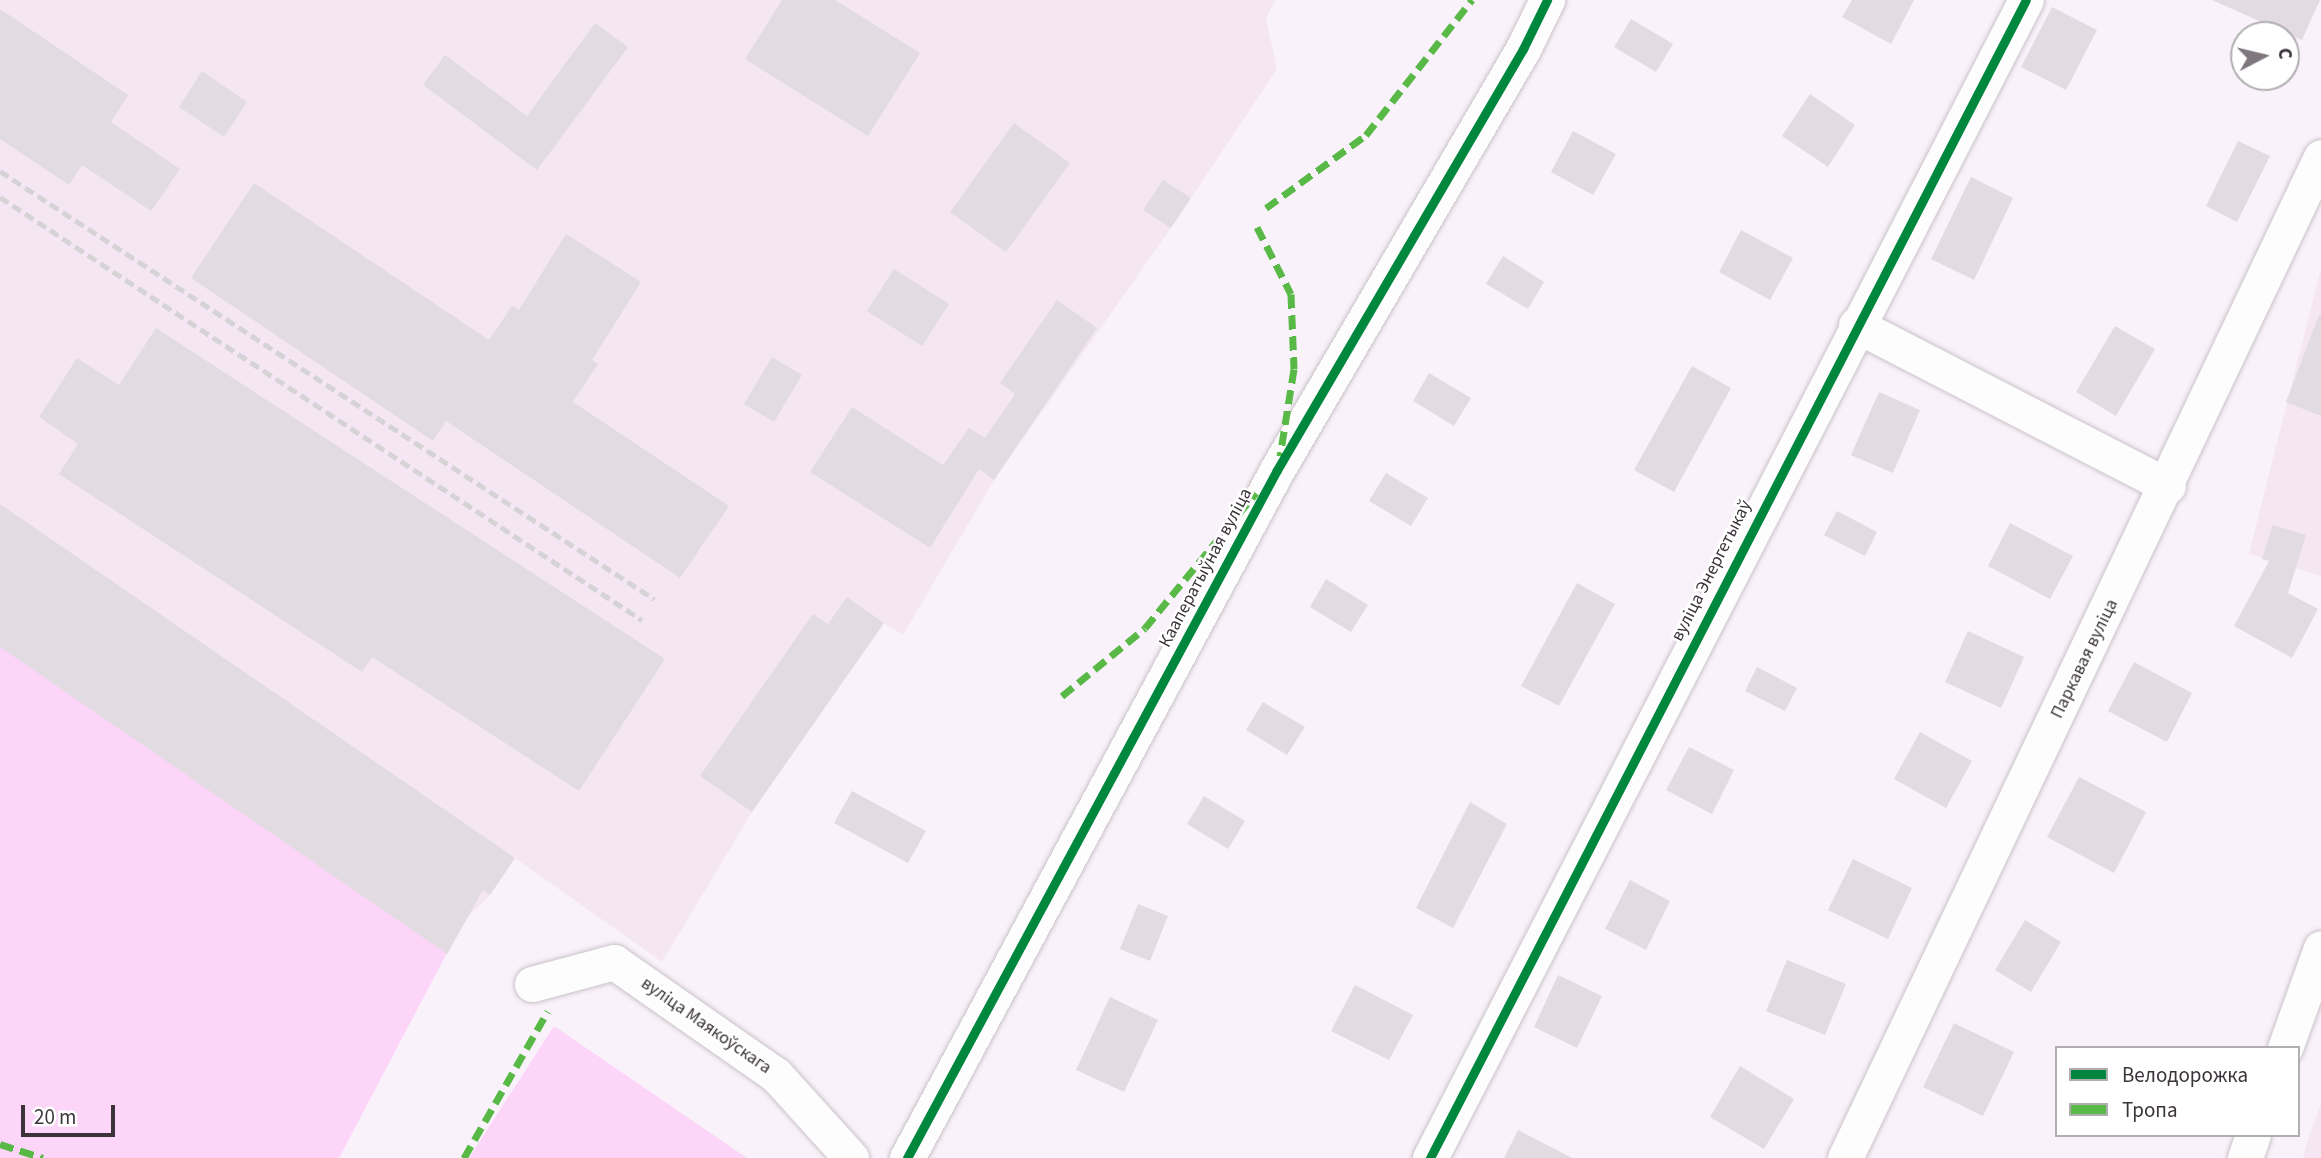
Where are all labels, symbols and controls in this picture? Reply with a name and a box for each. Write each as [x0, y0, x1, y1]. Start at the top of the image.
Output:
north arrow [2230, 21, 2300, 91]
text: С [2270, 46, 2298, 61]
street label: Кааператыўная вуліца [1155, 485, 1257, 651]
street label: вуліца Энергетыкаў [1667, 497, 1757, 645]
street label: Паркавая вуліца [2047, 596, 2123, 722]
street label: вуліца Маякоўскага [637, 973, 775, 1079]
legend [2055, 1046, 2300, 1137]
text: Велодорожка [2122, 1060, 2248, 1090]
scale bar [24, 1092, 119, 1136]
text: Тропа [2122, 1095, 2178, 1125]
text: 20 m [34, 1102, 76, 1132]

